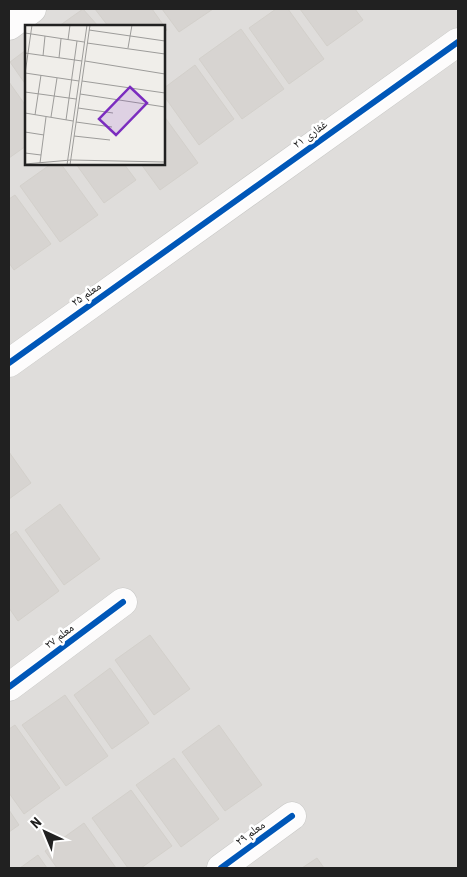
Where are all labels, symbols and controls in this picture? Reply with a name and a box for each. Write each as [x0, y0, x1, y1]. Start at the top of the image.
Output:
inset map [25, 25, 165, 165]
street label: غفاری ۲۱ [290, 117, 330, 151]
street label: معلم ۲۵ [68, 279, 104, 310]
street label: معلم ۲۷ [42, 620, 77, 652]
north arrow [20, 807, 70, 857]
text: N [27, 814, 45, 831]
street label: معلم ۲۹ [232, 818, 268, 849]

